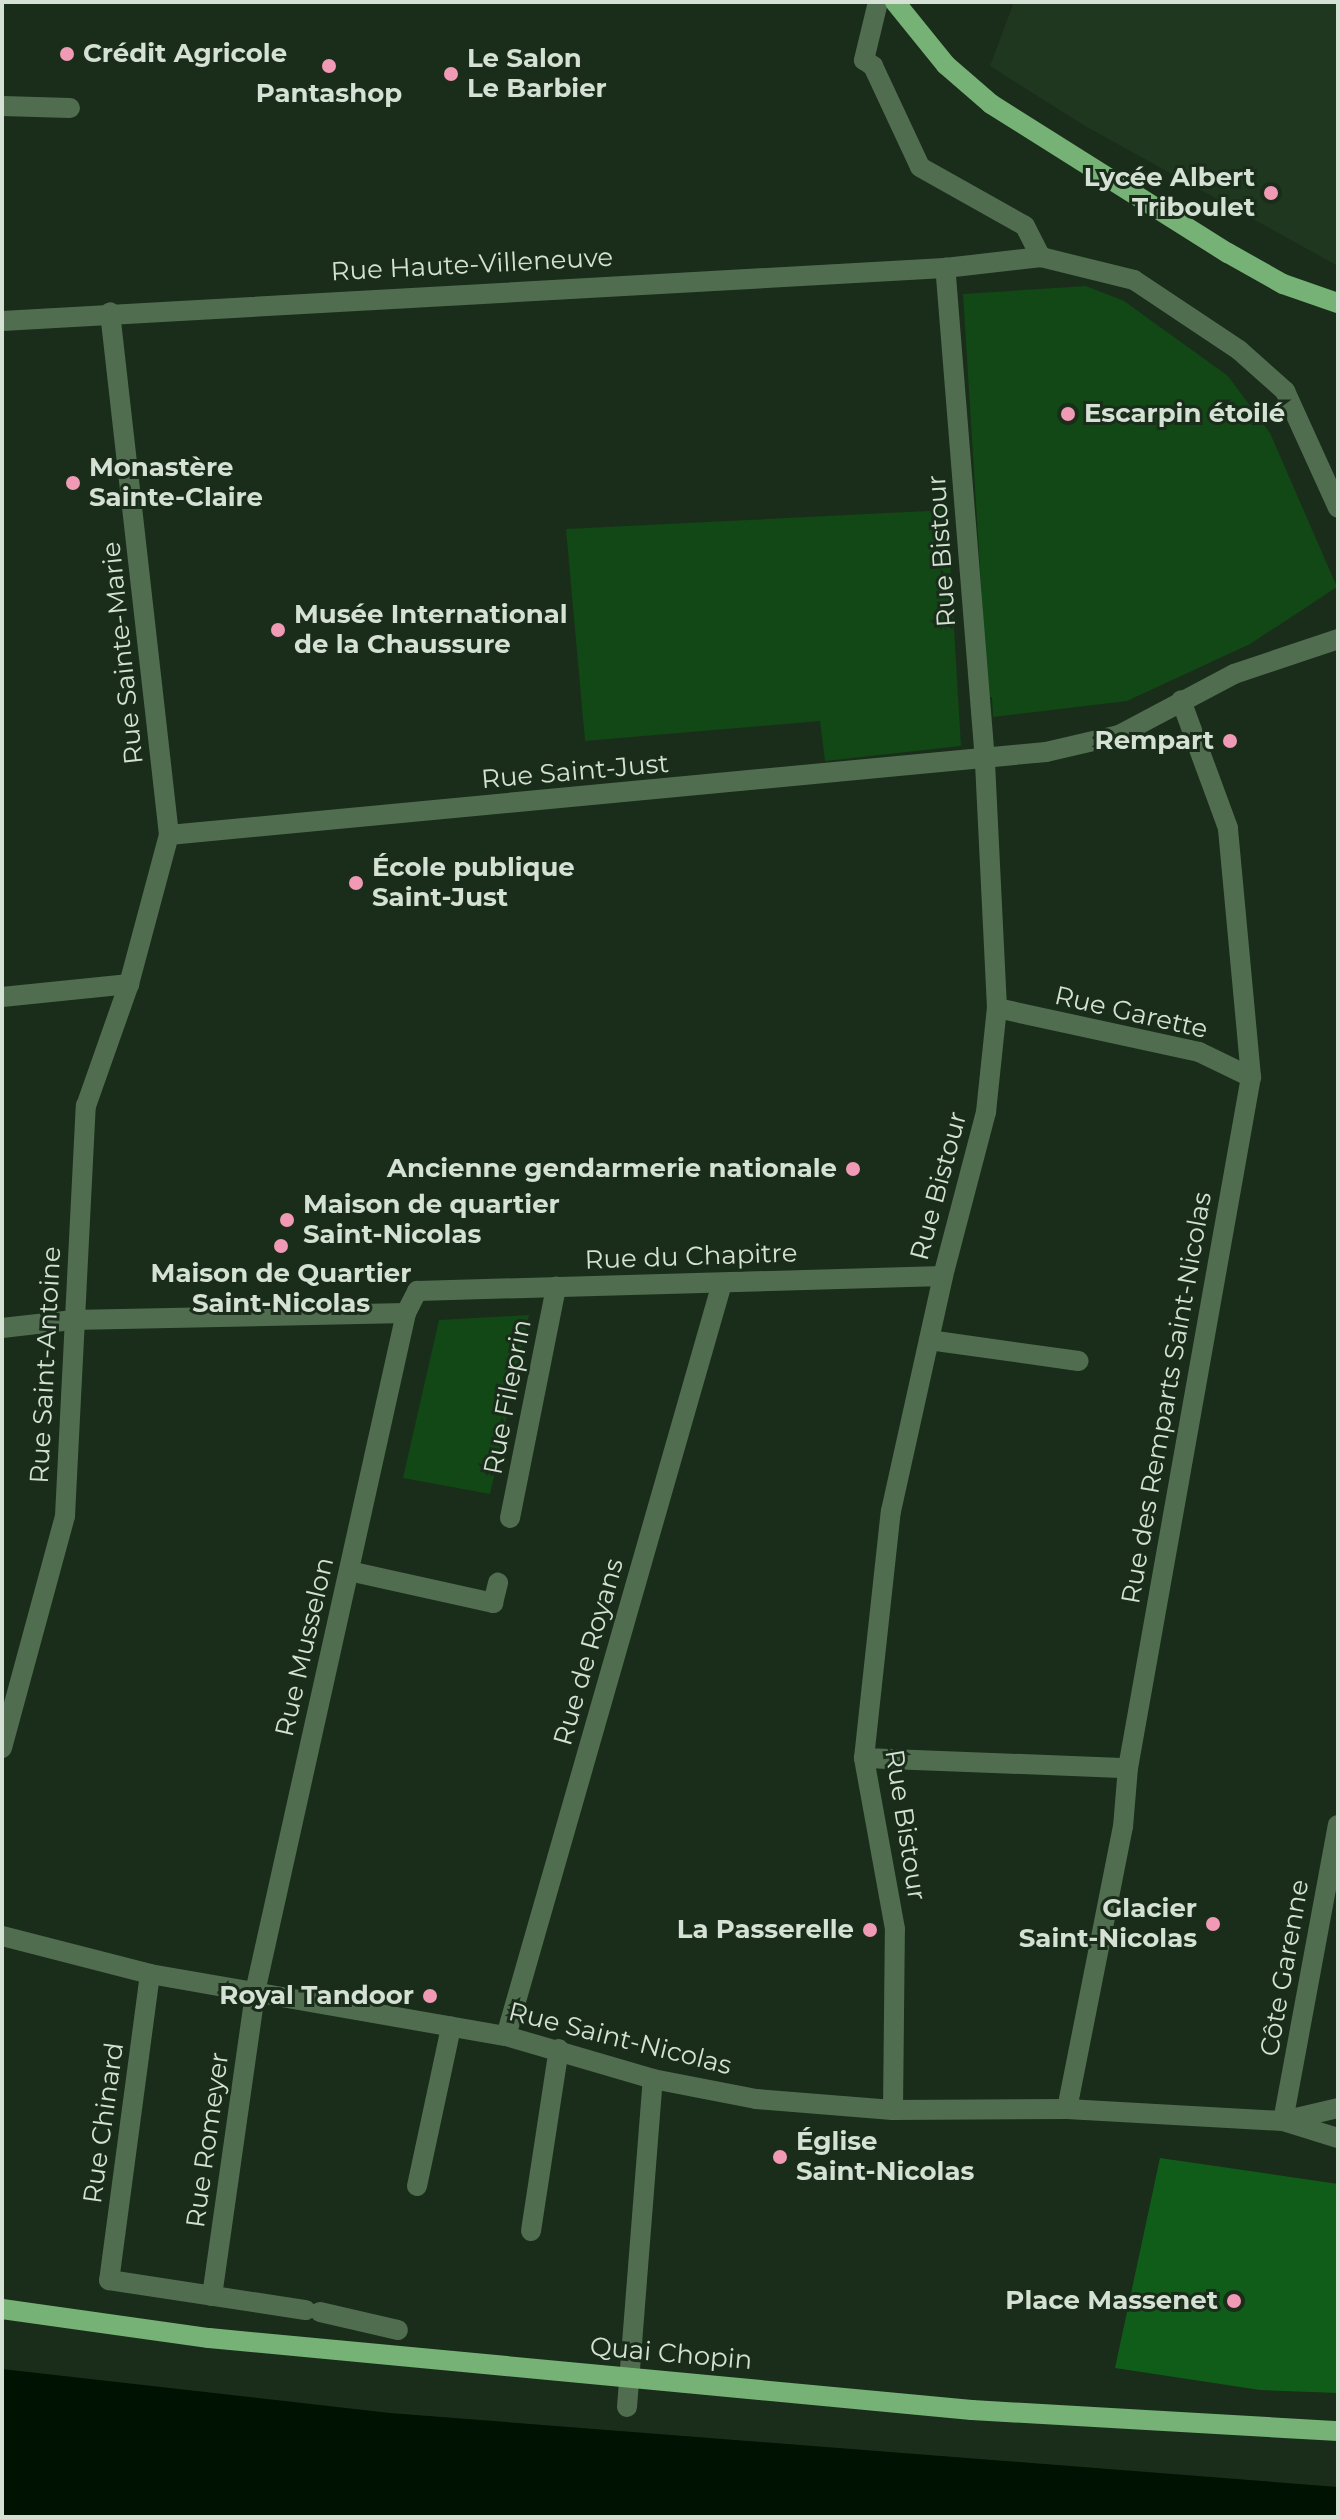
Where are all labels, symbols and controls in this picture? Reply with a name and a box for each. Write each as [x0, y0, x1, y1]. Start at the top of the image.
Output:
place label: Crédit Agricole [83, 38, 287, 70]
place label: Le Salon Le Barbier [467, 43, 607, 104]
marker: Crédit Agricole [58, 45, 76, 63]
marker: Pantashop [320, 57, 338, 75]
marker: Le Salon Le Barbier [442, 65, 460, 83]
place label: Pantashop [256, 78, 402, 110]
place label: Lycée Albert Triboulet [1084, 162, 1255, 224]
marker: Lycée Albert Triboulet [1262, 184, 1280, 202]
street label: Rue Haute-Villeneuve [330, 242, 614, 288]
place label: Escarpin étoilé [1084, 398, 1285, 430]
marker: Escarpin étoilé [1059, 405, 1077, 423]
place label: Monastère Sainte-Claire [89, 452, 263, 514]
marker: Monastère Sainte-Claire [64, 474, 82, 492]
street label: Rue Bistour [921, 474, 963, 628]
street label: Rue Sainte-Marie [96, 540, 150, 766]
place label: Musée International de la Chaussure [294, 599, 568, 660]
marker: Musée International de la Chaussure [269, 621, 287, 639]
place label: Rempart [1095, 725, 1214, 757]
marker: Rempart [1221, 732, 1239, 750]
street label: Rue Saint-Just [480, 748, 670, 796]
place label: École publique Saint-Just [372, 852, 575, 914]
marker: École publique Saint-Just [347, 874, 365, 892]
street label: Rue Garette [1051, 980, 1211, 1046]
street label: Rue Bistour [904, 1108, 974, 1264]
place label: Ancienne gendarmerie nationale [387, 1153, 837, 1185]
marker: Ancienne gendarmerie nationale [844, 1160, 862, 1178]
place label: Maison de quartier Saint-Nicolas [303, 1189, 560, 1250]
street label: Rue des Remparts Saint-Nicolas [1115, 1190, 1219, 1606]
marker: Maison de quartier Saint-Nicolas [278, 1211, 296, 1229]
marker: Maison de Quartier Saint-Nicolas [272, 1237, 290, 1255]
street label: Rue du Chapitre [584, 1238, 798, 1276]
street label: Rue Saint-Antoine [24, 1246, 68, 1484]
place label: Maison de Quartier Saint-Nicolas [151, 1258, 411, 1320]
street label: Rue Fileprin [478, 1317, 538, 1477]
street label: Rue Musselon [269, 1554, 341, 1740]
street label: Rue de Royans [547, 1555, 631, 1749]
street label: Rue Bistour [878, 1747, 932, 1903]
street label: Côte Garenne [1254, 1877, 1316, 2059]
place label: Glacier Saint-Nicolas [1019, 1893, 1197, 1954]
place label: La Passerelle [677, 1914, 854, 1946]
marker: Glacier Saint-Nicolas [1204, 1915, 1222, 1933]
marker: La Passerelle [861, 1921, 879, 1939]
place label: Royal Tandoor [219, 1980, 414, 2012]
marker: Royal Tandoor [421, 1987, 439, 2005]
street label: Rue Saint-Nicolas [505, 1996, 735, 2082]
street label: Rue Chinard [77, 2040, 131, 2206]
street label: Rue Romeyer [180, 2050, 236, 2230]
place label: Église Saint-Nicolas [796, 2126, 974, 2188]
marker: Église Saint-Nicolas [771, 2148, 789, 2166]
place label: Place Massenet [1005, 2285, 1218, 2317]
marker: Place Massenet [1225, 2292, 1243, 2310]
street label: Quai Chopin [588, 2331, 754, 2377]

